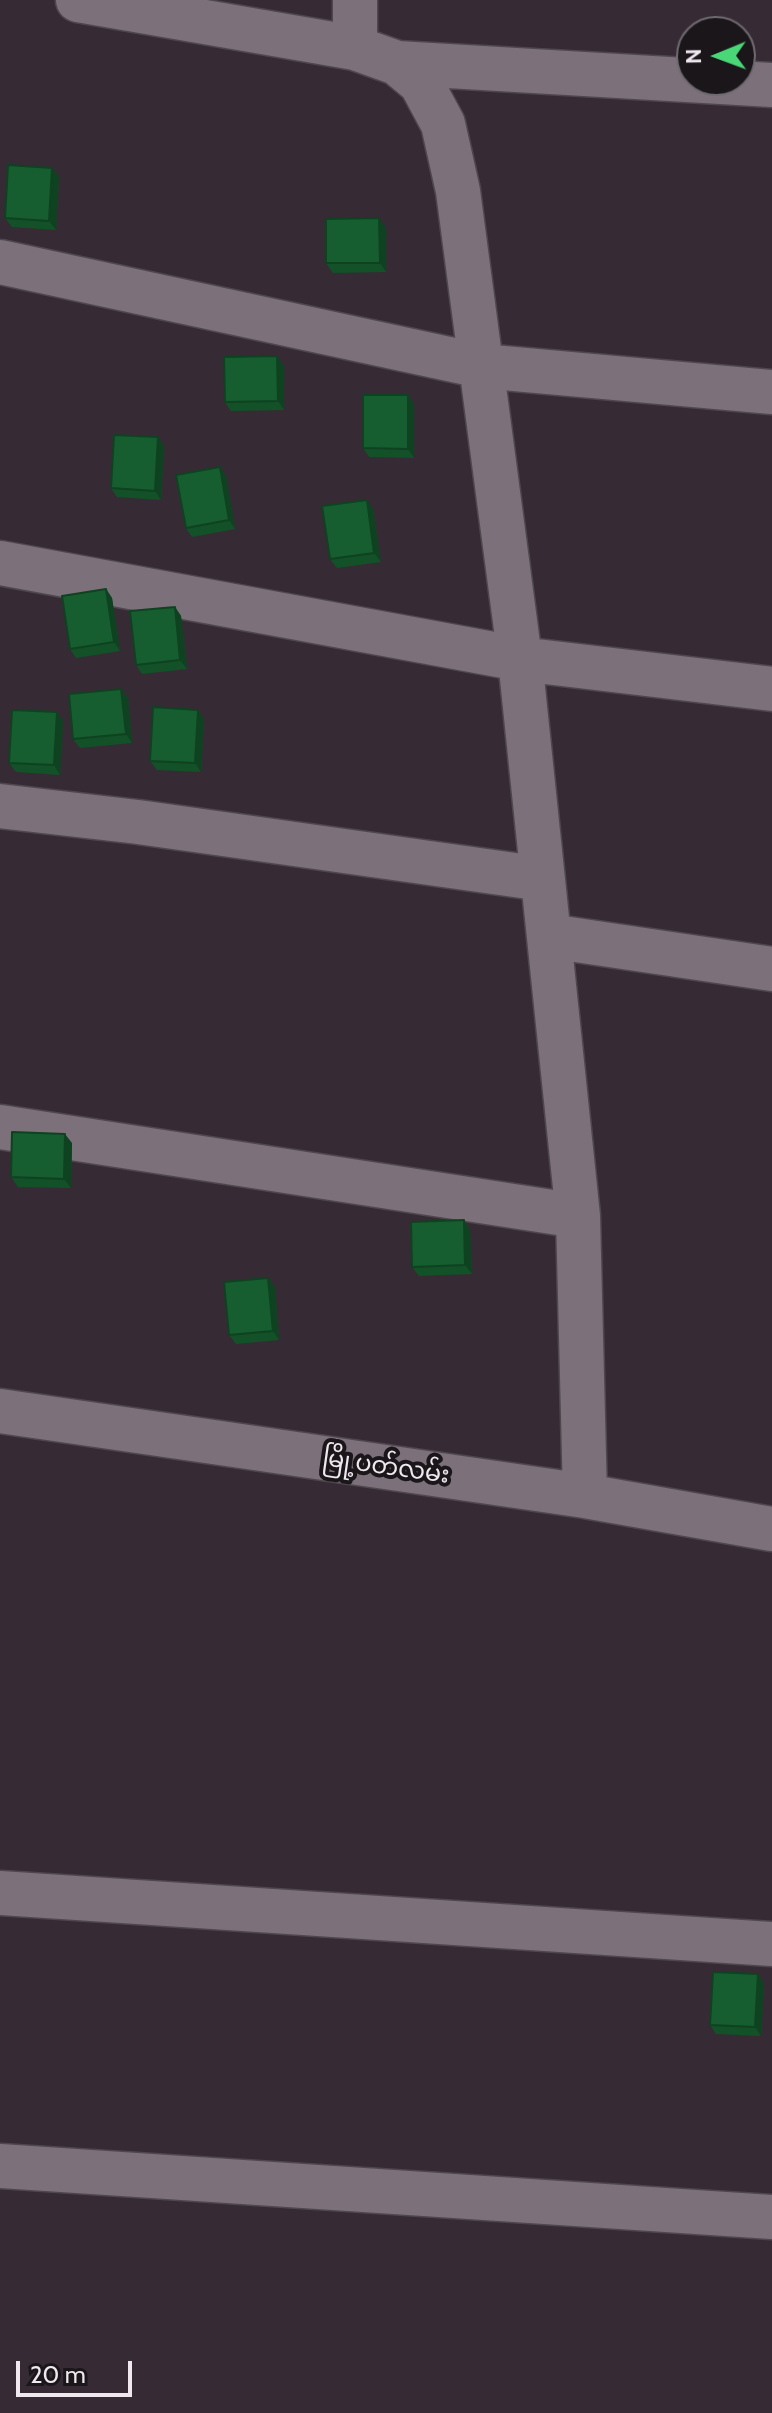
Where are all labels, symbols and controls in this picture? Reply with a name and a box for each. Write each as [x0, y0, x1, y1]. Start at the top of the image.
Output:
north arrow [676, 16, 756, 96]
text: N [680, 48, 707, 64]
street label: မြို့ပတ်လမ်း [321, 1444, 451, 1490]
scale bar [20, 2345, 136, 2395]
text: 20 m [30, 2360, 86, 2389]

